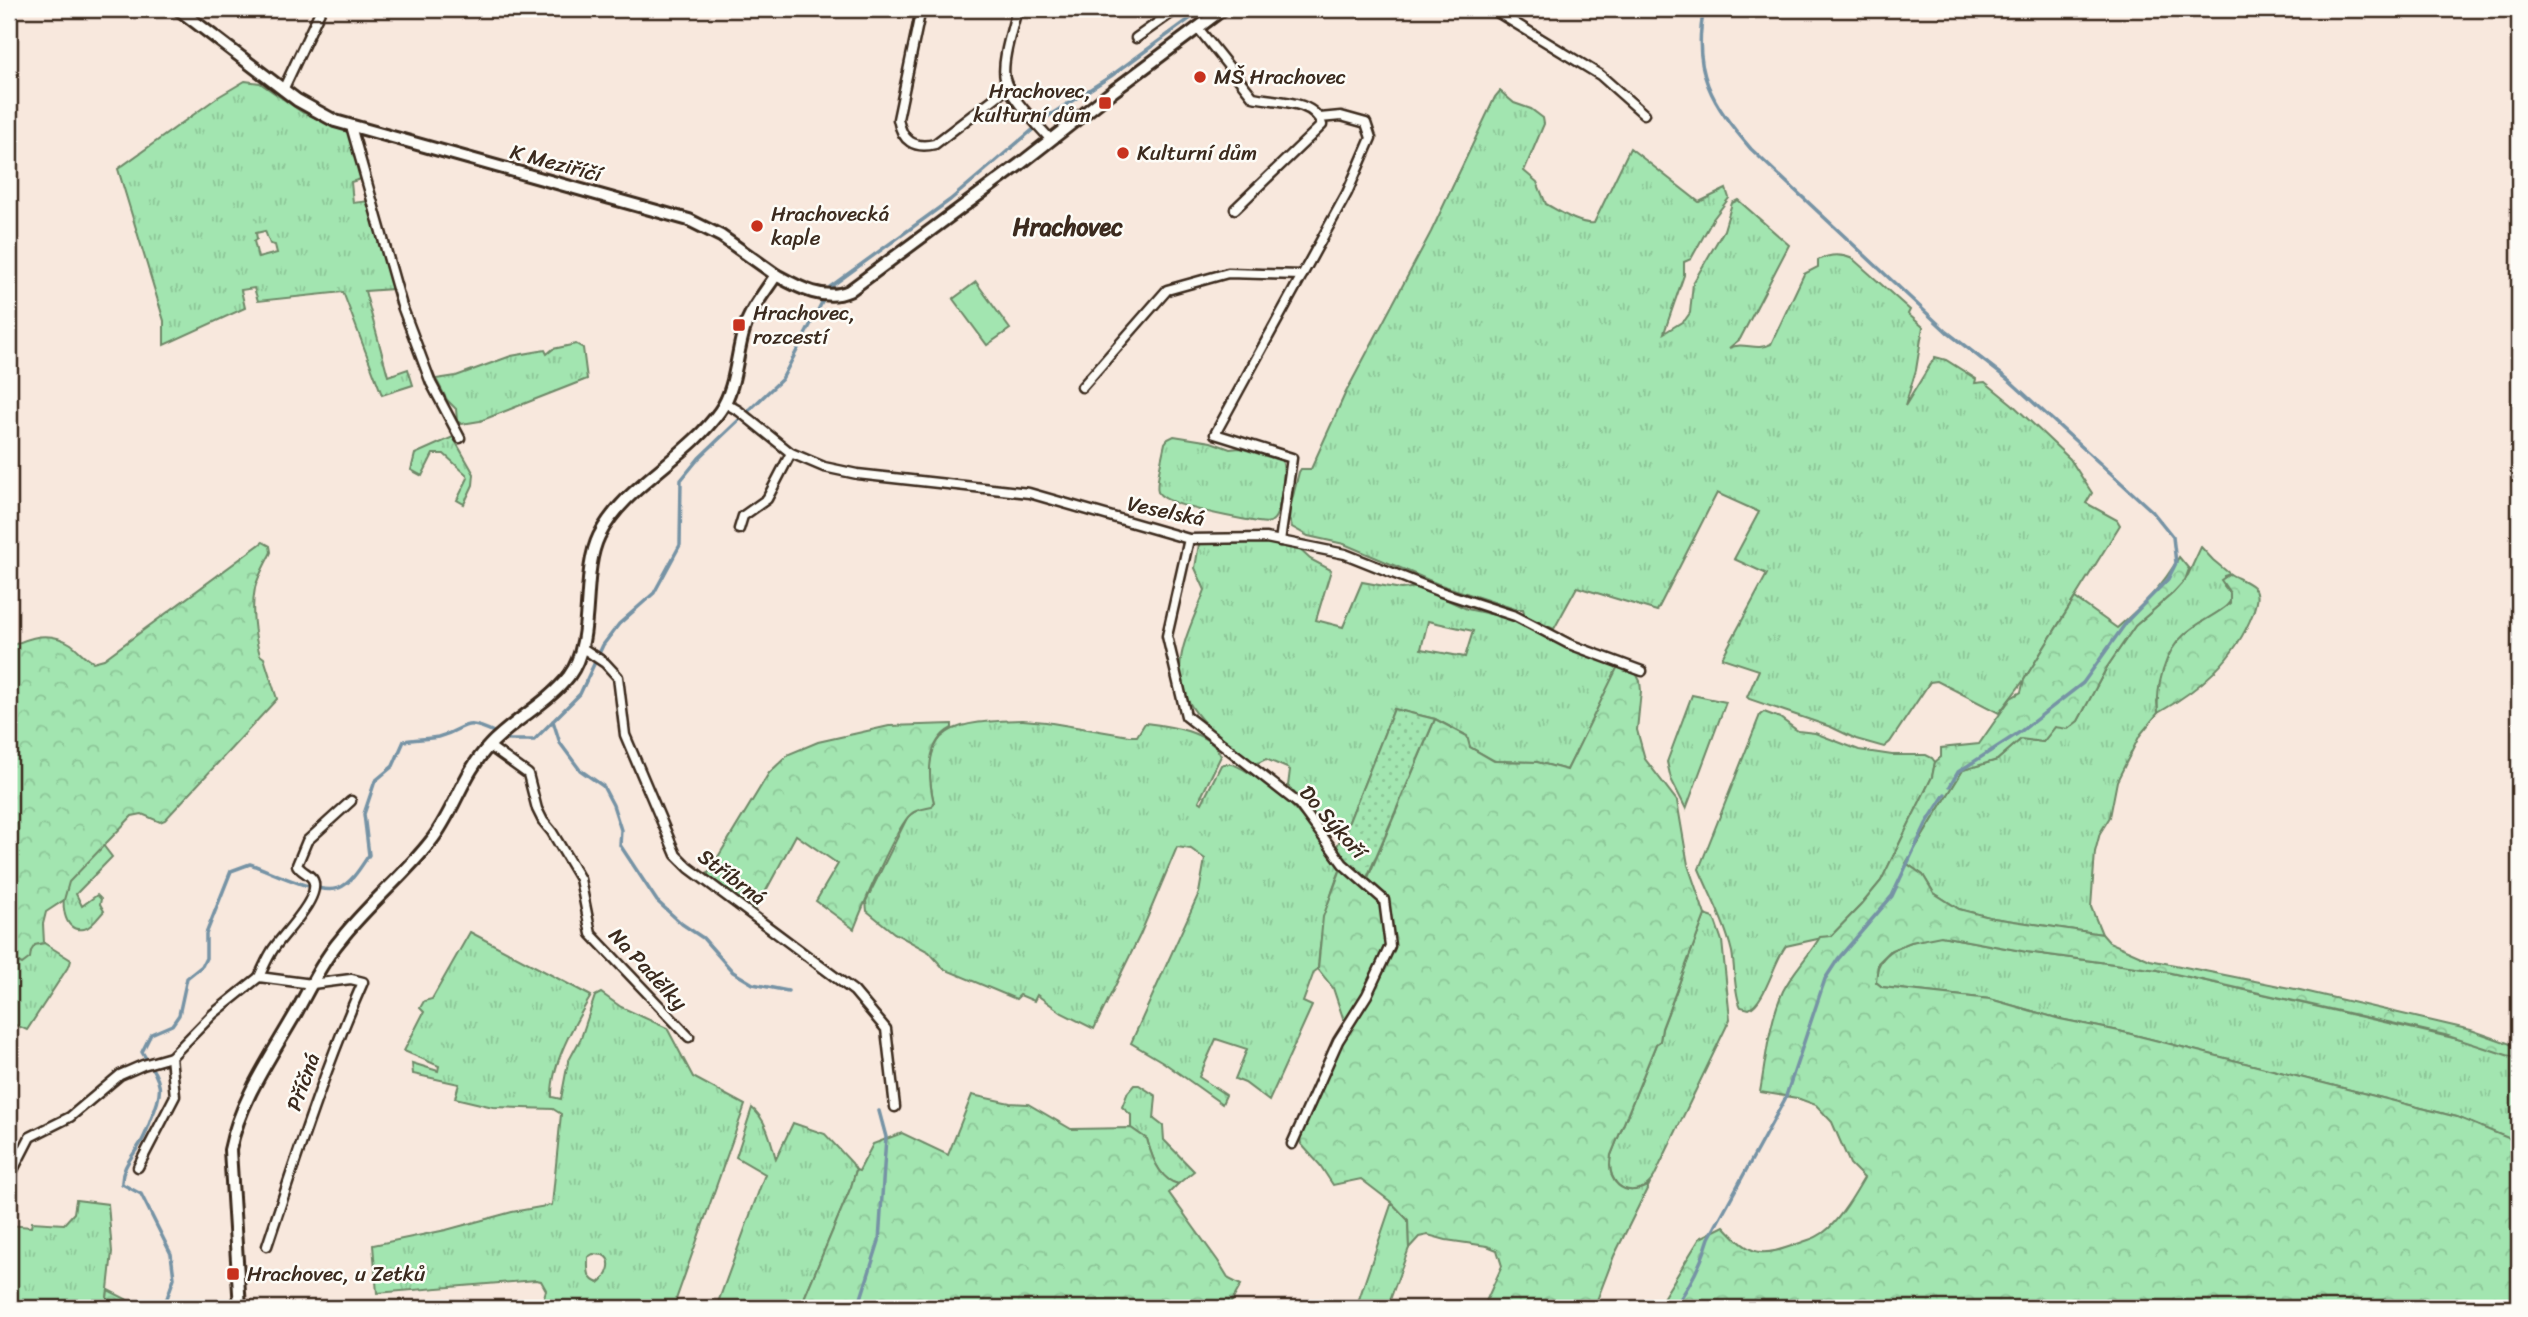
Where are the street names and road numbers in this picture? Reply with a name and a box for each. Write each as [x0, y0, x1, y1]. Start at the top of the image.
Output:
street label: K Meziříčí [506, 133, 608, 194]
street label: Veselská [1124, 484, 1209, 538]
street label: Do Sýkoří [1289, 776, 1378, 870]
street label: Stříbrná [689, 838, 775, 916]
street label: Na Padělky [599, 918, 697, 1020]
street label: Příčná [275, 1047, 331, 1116]

